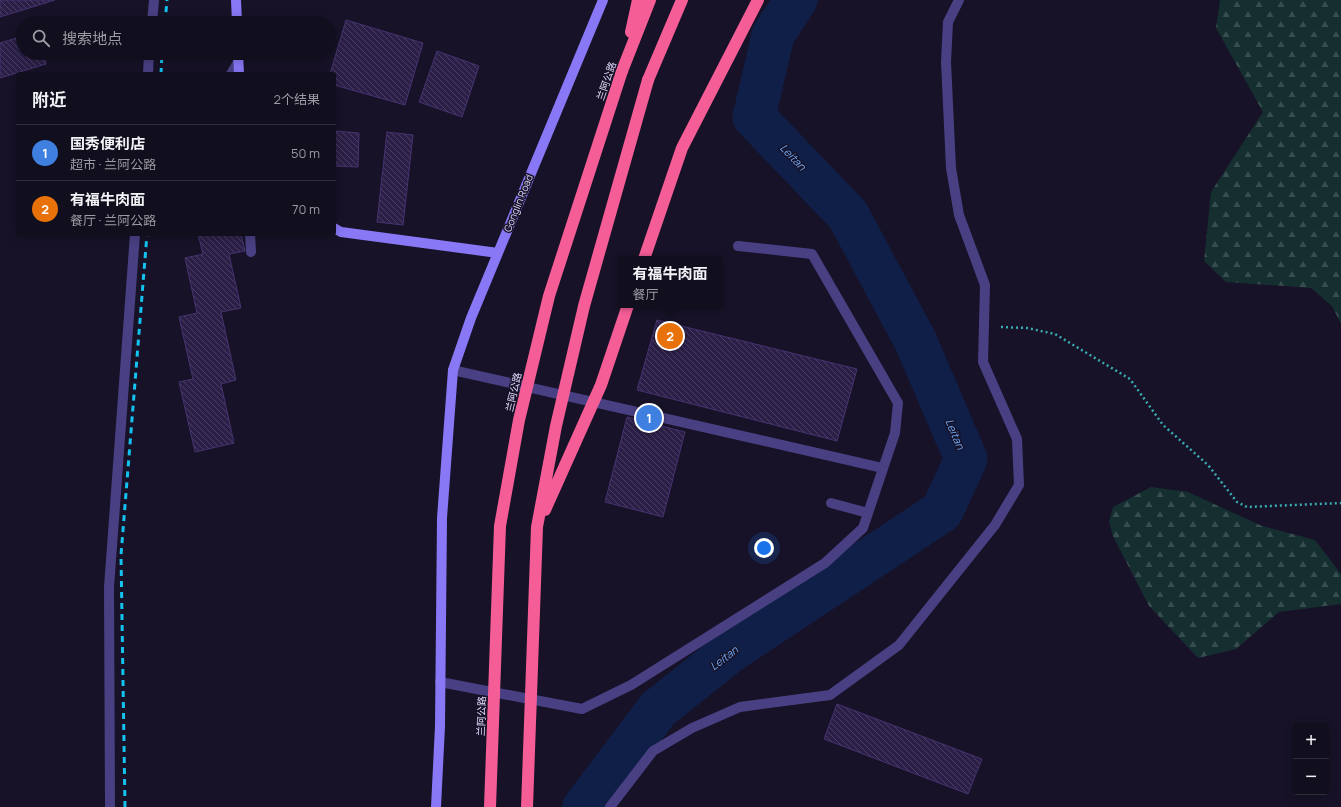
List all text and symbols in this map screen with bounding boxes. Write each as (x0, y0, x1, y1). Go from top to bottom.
search box (16, 16, 336, 60)
icon: search (30, 27, 52, 49)
text: 搜索地点 (62, 28, 122, 49)
street label: 兰阿公路 (593, 60, 619, 102)
text: 附近 (32, 88, 66, 111)
text: 2个结果 (274, 90, 320, 108)
text: 国秀便利店 (70, 133, 145, 154)
water label: Leitan (777, 140, 810, 174)
text: 1 (42, 144, 48, 162)
text: 50 m (291, 144, 320, 162)
text: 超市 · 兰阿公路 (70, 155, 156, 173)
street label: Gonglin Road (500, 172, 536, 234)
text: 有福牛肉面 (70, 189, 145, 210)
text: 2 (41, 200, 49, 218)
text: 70 m (292, 200, 320, 218)
text: 餐厅 · 兰阿公路 (70, 211, 156, 229)
popup (618, 256, 722, 308)
text: 有福牛肉面 (632, 263, 708, 284)
text: 餐厅 (632, 285, 659, 303)
pin: 2 (657, 321, 683, 351)
street label: 兰阿公路 (502, 371, 524, 413)
pin: 1 (636, 403, 662, 433)
water label: Leitan (942, 416, 969, 452)
your location (754, 538, 774, 558)
water label: Leitan (707, 642, 741, 673)
street label: 兰阿公路 (473, 696, 489, 736)
map controls (1293, 723, 1329, 795)
button: + (1293, 723, 1329, 759)
button: − (1293, 759, 1329, 795)

